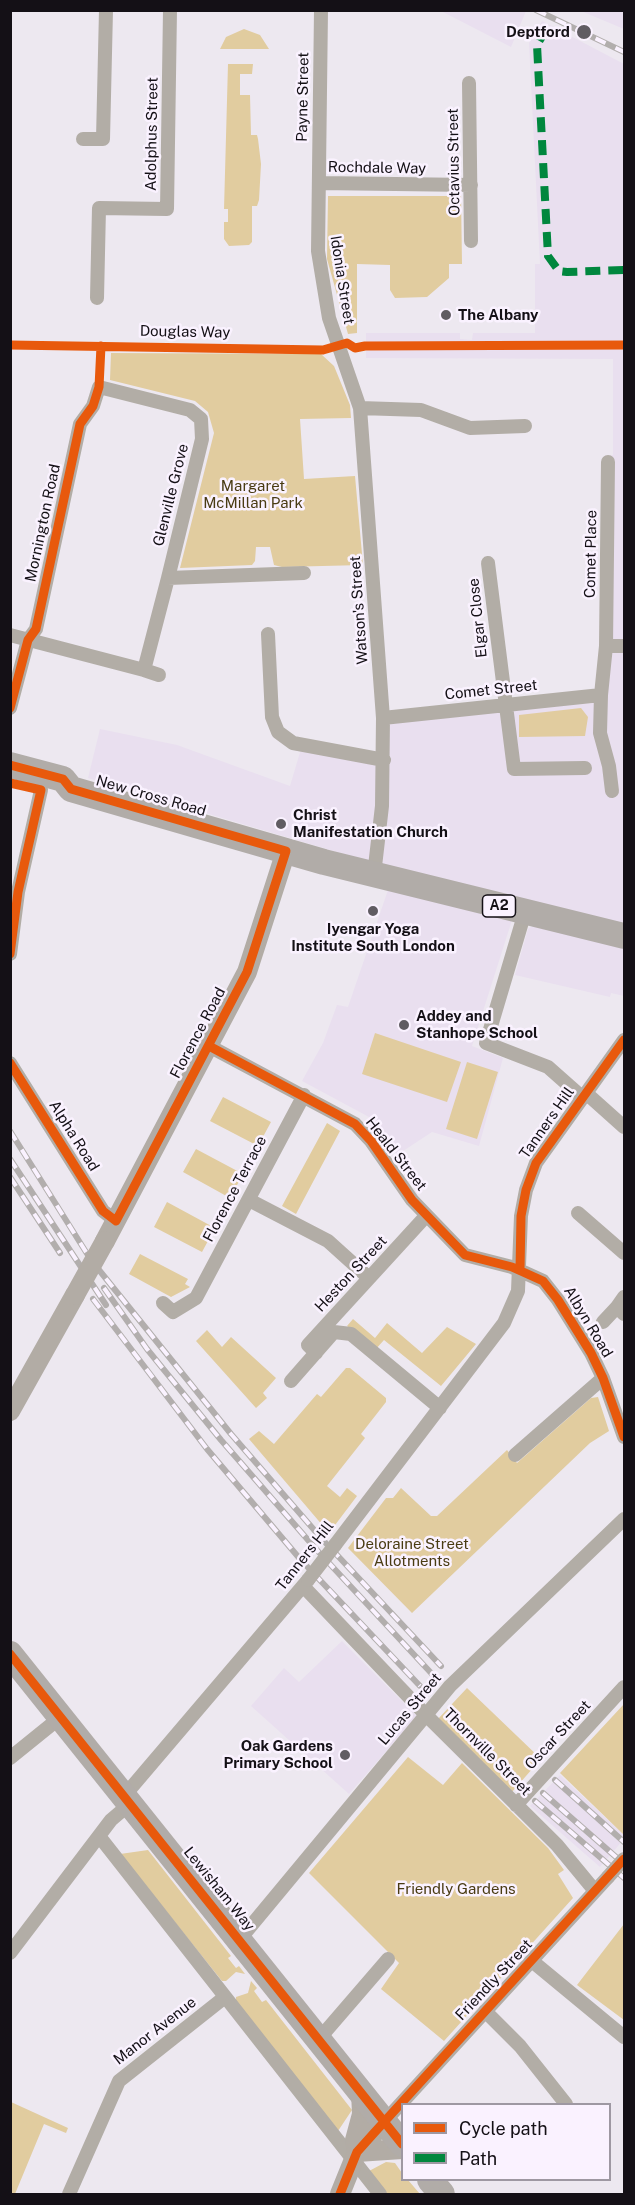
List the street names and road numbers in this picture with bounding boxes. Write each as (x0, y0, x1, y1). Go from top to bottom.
street label: Payne Street (293, 52, 313, 142)
street label: Adolphus Street (142, 77, 162, 191)
street label: Octavius Street (444, 108, 464, 216)
street label: Rochdale Way (328, 158, 426, 178)
street label: Idonia Street (326, 234, 358, 326)
street label: Douglas Way (140, 322, 230, 342)
street label: Glenville Grove (150, 442, 192, 548)
street label: Mornington Road (22, 462, 64, 584)
street label: Comet Place (581, 510, 601, 598)
street label: Watson's Street (346, 555, 372, 665)
street label: Elgar Close (465, 577, 491, 659)
street label: Comet Street (444, 676, 538, 704)
street label: New Cross Road (94, 772, 208, 820)
road number: A2 (482, 895, 516, 917)
street label: Florence Road (167, 985, 229, 1081)
street label: Tanners Hill (516, 1084, 578, 1162)
street label: Alpha Road (45, 1097, 103, 1175)
street label: Heald Street (362, 1114, 430, 1194)
street label: Florence Terrace (199, 1133, 271, 1245)
street label: Heston Street (311, 1232, 391, 1316)
street label: Albyn Road (560, 1283, 616, 1361)
street label: Tanners Hill (272, 1518, 338, 1594)
street label: Lucas Street (375, 1669, 445, 1749)
street label: Oscar Street (521, 1697, 595, 1773)
street label: Thornville Street (440, 1705, 534, 1799)
street label: Lewisham Way (180, 1843, 258, 1935)
street label: Friendly Street (452, 1936, 536, 2024)
street label: Manor Avenue (110, 1993, 200, 2069)

